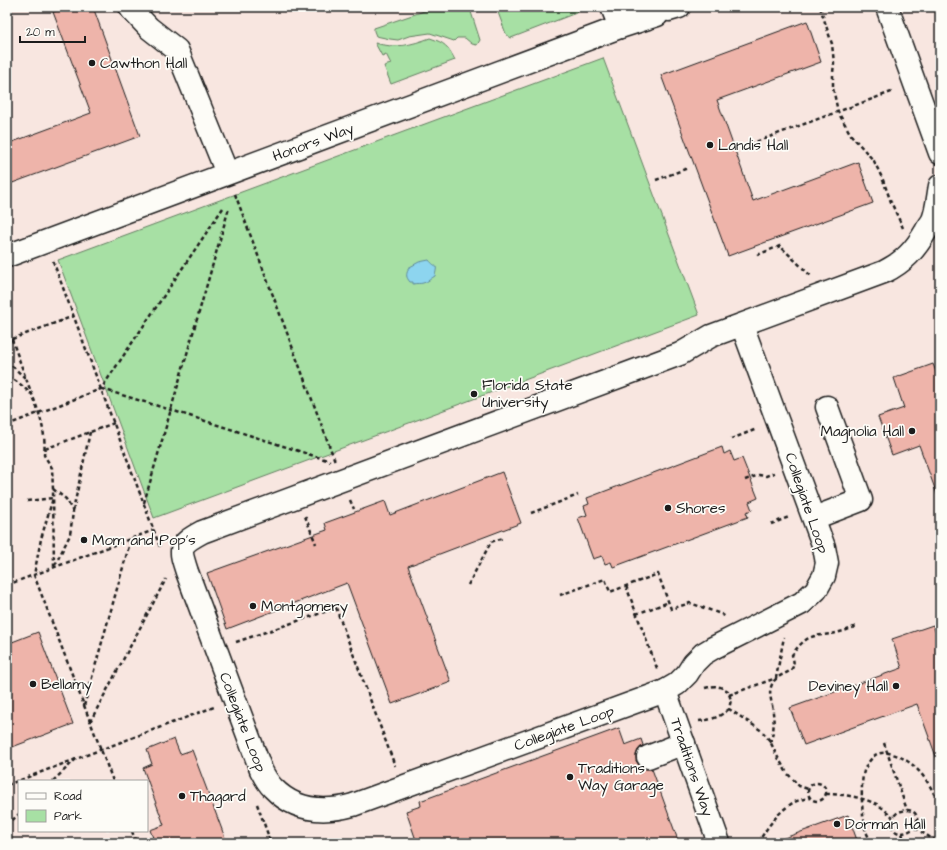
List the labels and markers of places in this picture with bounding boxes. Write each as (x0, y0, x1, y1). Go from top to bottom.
place label: Cawthon Hall (100, 53, 187, 74)
marker: Cawthon Hall (87, 58, 97, 68)
place label: Landis Hall (718, 135, 788, 156)
marker: Landis Hall (705, 140, 715, 150)
place label: Florida State University (482, 375, 573, 414)
marker: Florida State University (469, 389, 479, 399)
place label: Magnolia Hall (821, 421, 904, 443)
marker: Magnolia Hall (907, 426, 917, 436)
place label: Shores (676, 498, 726, 519)
marker: Shores (663, 503, 673, 513)
place label: Mom and Pop's (92, 530, 196, 551)
marker: Mom and Pop's (79, 535, 89, 545)
place label: Montgomery (261, 596, 348, 618)
marker: Montgomery (248, 601, 258, 611)
place label: Bellamy (41, 674, 92, 696)
place label: Deviney Hall (809, 676, 888, 698)
marker: Bellamy (28, 679, 38, 689)
marker: Deviney Hall (891, 681, 901, 691)
place label: Traditions Way Garage (578, 758, 664, 797)
marker: Traditions Way Garage (565, 772, 575, 782)
place label: Thagard (190, 786, 246, 808)
marker: Thagard (177, 791, 187, 801)
place label: Dorman Hall (845, 814, 926, 835)
marker: Dorman Hall (832, 819, 842, 829)

